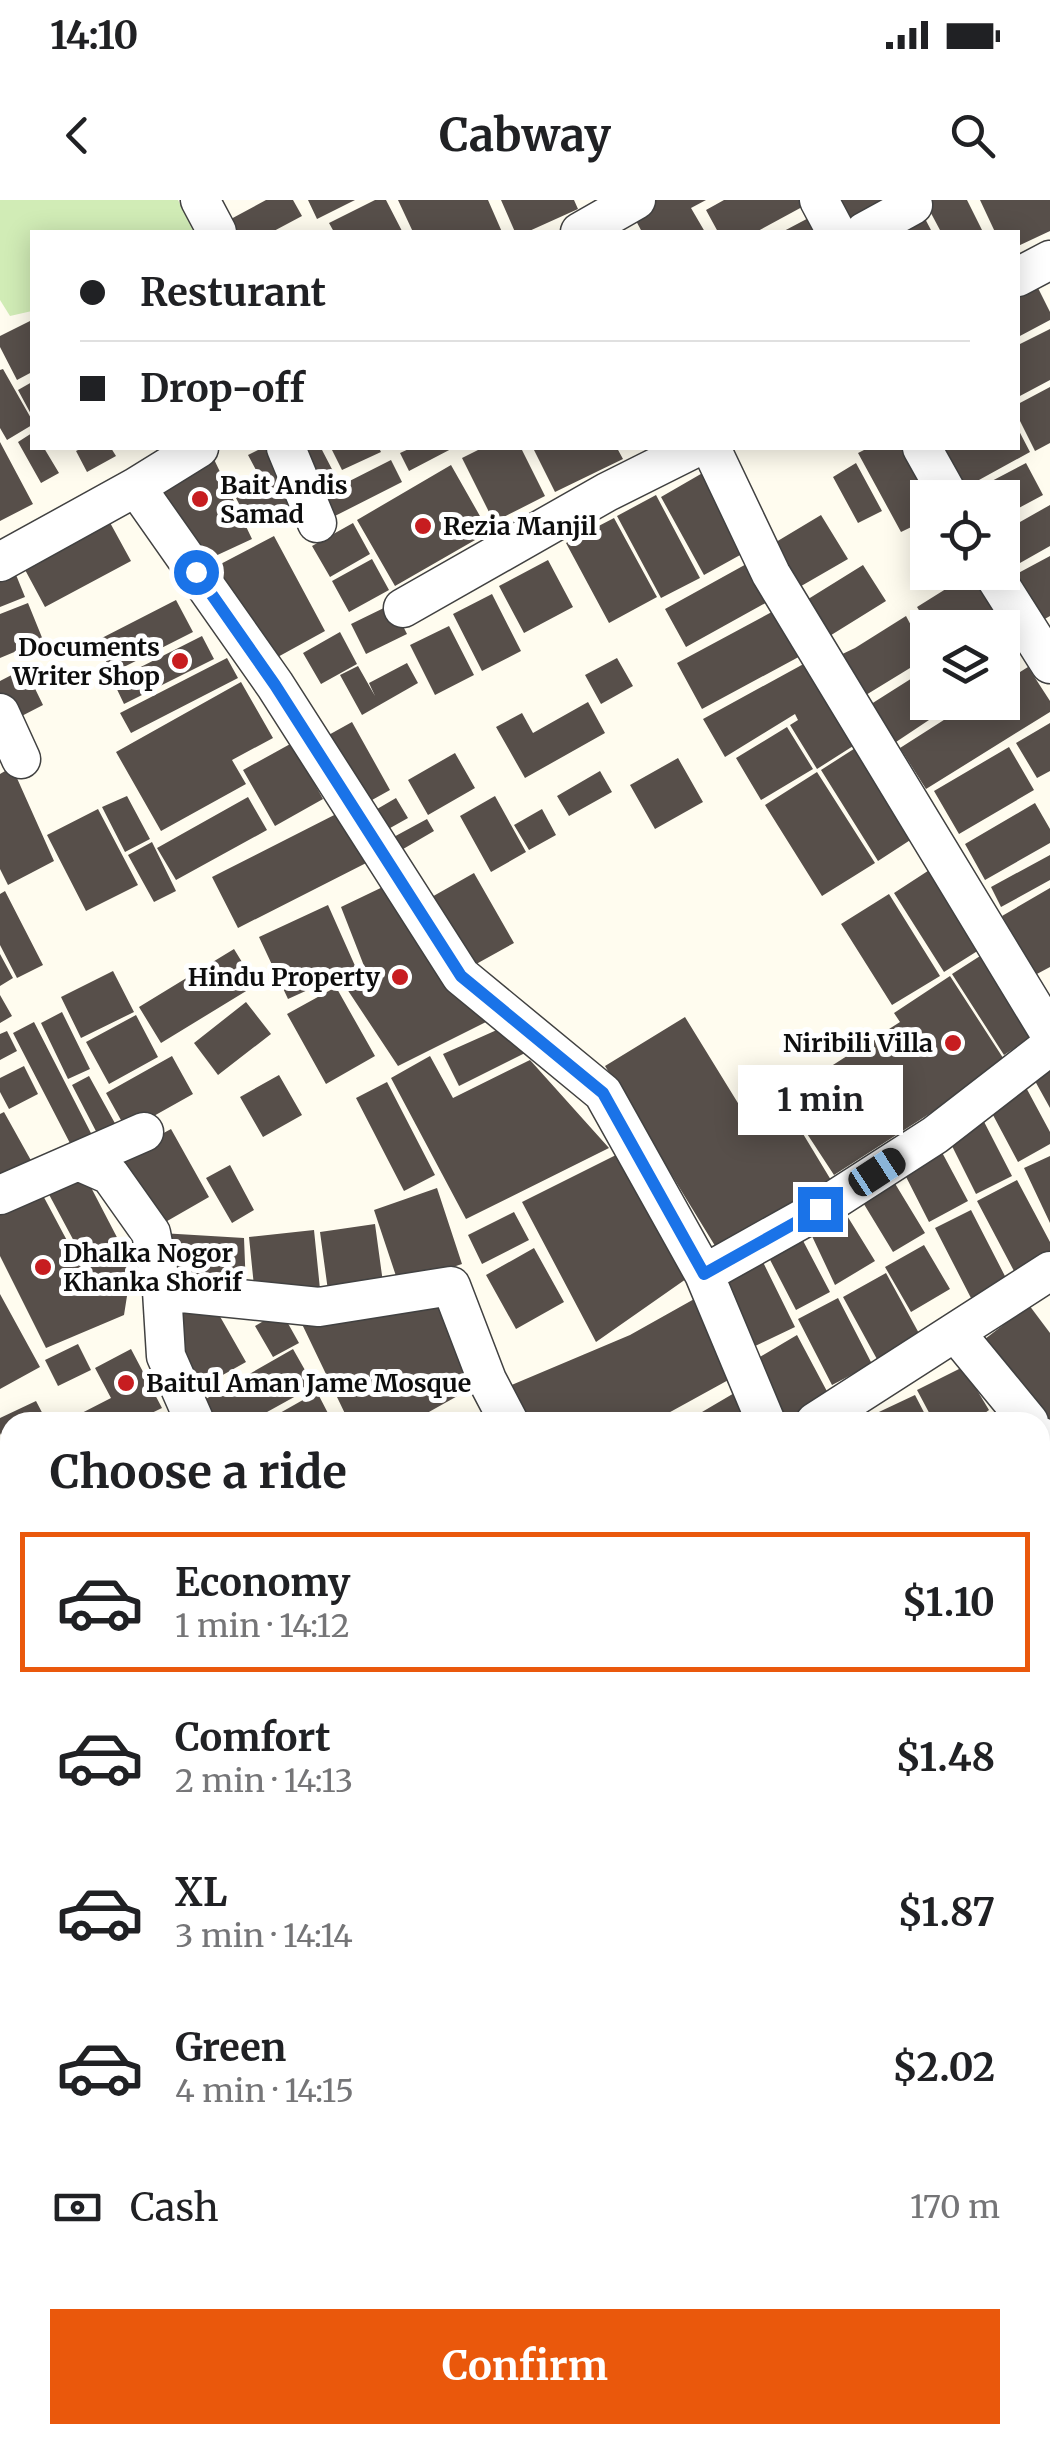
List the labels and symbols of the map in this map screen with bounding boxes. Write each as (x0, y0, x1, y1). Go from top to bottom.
place label: Bait Andis Samad (220, 469, 348, 530)
marker: Bait Andis Samad (189, 488, 211, 510)
place label: Rezia Manjil (443, 510, 597, 542)
marker: Rezia Manjil (412, 515, 434, 537)
route start (174, 550, 219, 595)
place label: Documents Writer Shop (12, 631, 160, 692)
marker: Documents Writer Shop (169, 650, 191, 672)
place label: Hindu Property (188, 961, 380, 993)
marker: Hindu Property (389, 966, 411, 988)
place label: Niribili Villa (783, 1027, 933, 1059)
marker: Niribili Villa (942, 1032, 964, 1054)
callout: 1 min (738, 1064, 902, 1134)
car (844, 1143, 910, 1201)
route end (798, 1187, 843, 1232)
place label: Dhalka Nogor Khanka Shorif (63, 1237, 243, 1298)
marker: Dhalka Nogor Khanka Shorif (32, 1256, 54, 1278)
place label: Baitul Aman Jame Mosque (146, 1367, 471, 1399)
marker: Baitul Aman Jame Mosque (115, 1372, 137, 1394)

